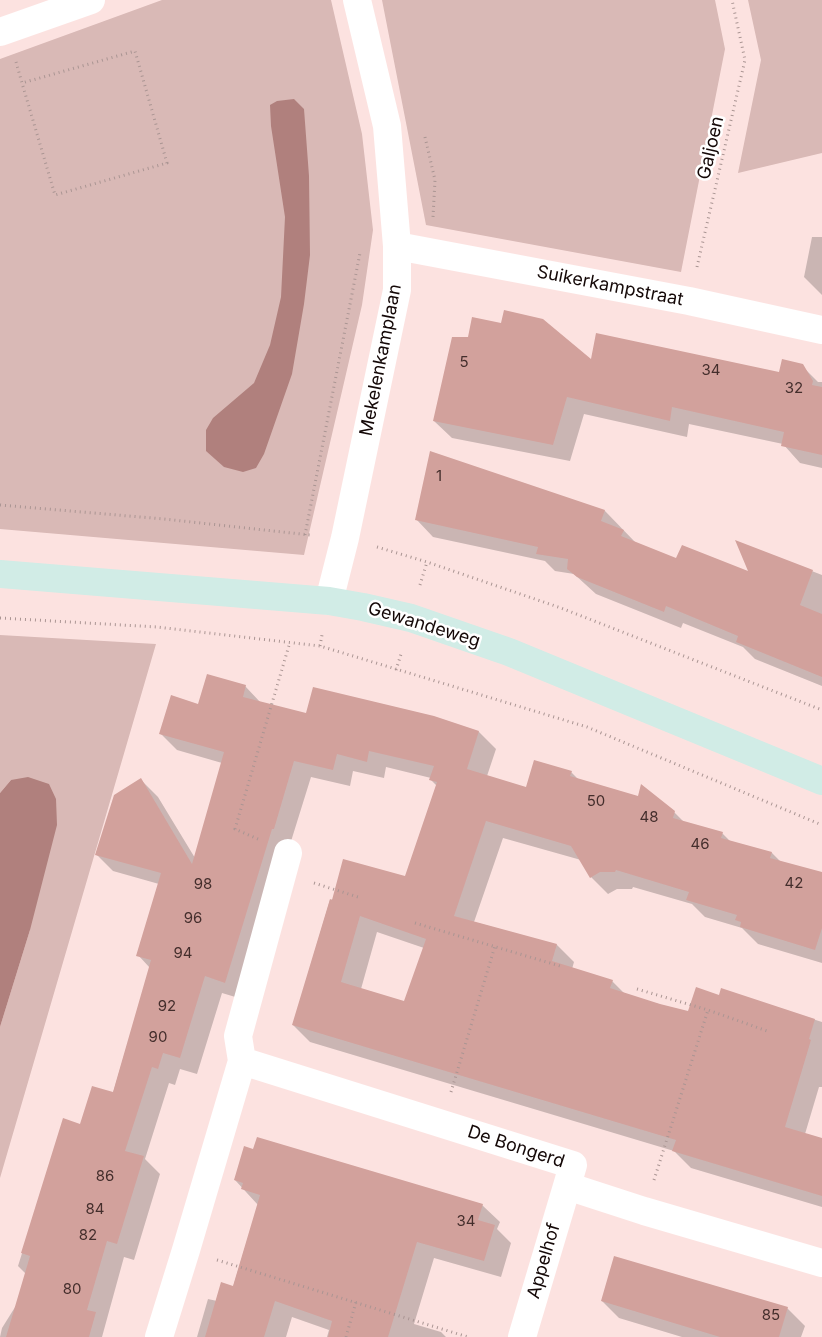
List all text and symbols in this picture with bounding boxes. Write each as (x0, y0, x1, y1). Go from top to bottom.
street label: Galjoen (693, 114, 729, 182)
street label: Suikerkampstraat (535, 261, 685, 311)
street label: Mekelenkamplaan (356, 282, 406, 438)
house number: 5 (459, 353, 469, 371)
house number: 34 (702, 361, 720, 379)
house number: 32 (785, 379, 803, 397)
house number: 1 (436, 467, 442, 485)
street label: Gewandeweg (365, 598, 483, 652)
house number: 50 (587, 792, 605, 810)
house number: 48 (640, 808, 658, 826)
house number: 46 (691, 835, 709, 853)
house number: 42 (785, 874, 803, 892)
house number: 98 (194, 875, 212, 893)
house number: 96 (184, 909, 202, 927)
house number: 94 (174, 944, 192, 962)
house number: 92 (158, 997, 176, 1015)
house number: 90 (149, 1028, 167, 1046)
street label: De Bongerd (465, 1121, 567, 1173)
house number: 86 (96, 1167, 114, 1185)
house number: 84 (86, 1200, 104, 1218)
house number: 34 (457, 1212, 475, 1230)
street label: Appelhof (523, 1221, 565, 1301)
house number: 82 (79, 1226, 97, 1244)
house number: 80 (63, 1280, 81, 1298)
house number: 85 (762, 1306, 780, 1324)

